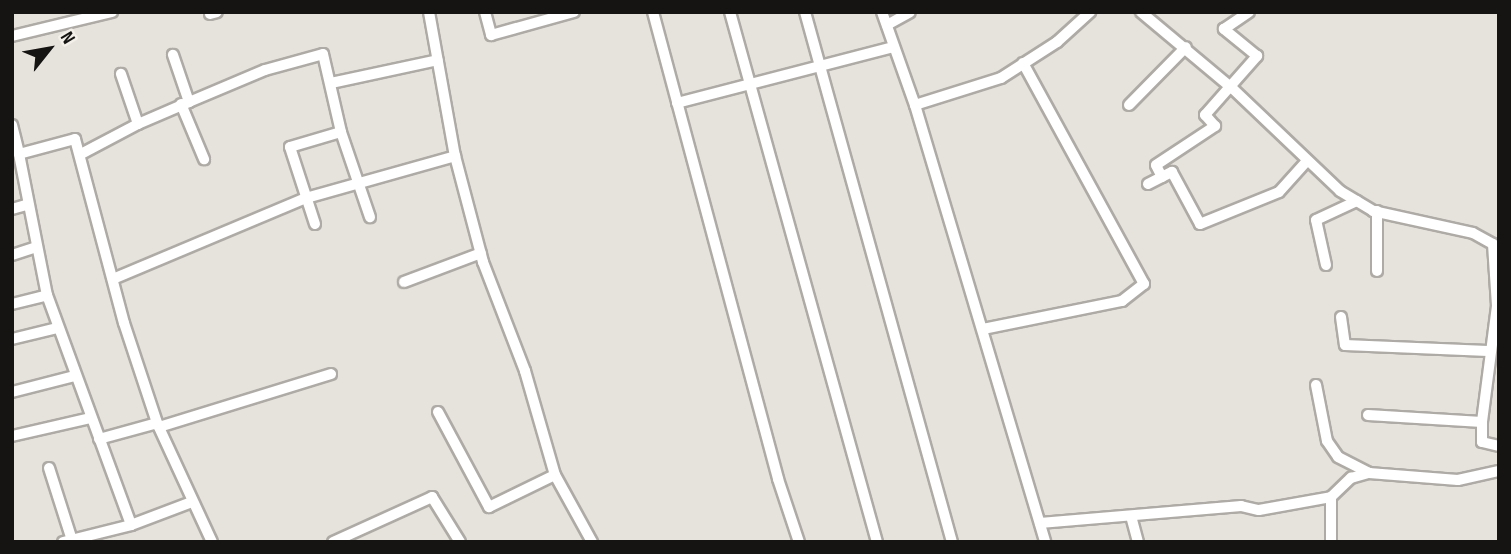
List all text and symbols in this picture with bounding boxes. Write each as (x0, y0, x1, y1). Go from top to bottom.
north arrow (14, 14, 84, 84)
text: N (55, 28, 80, 48)

